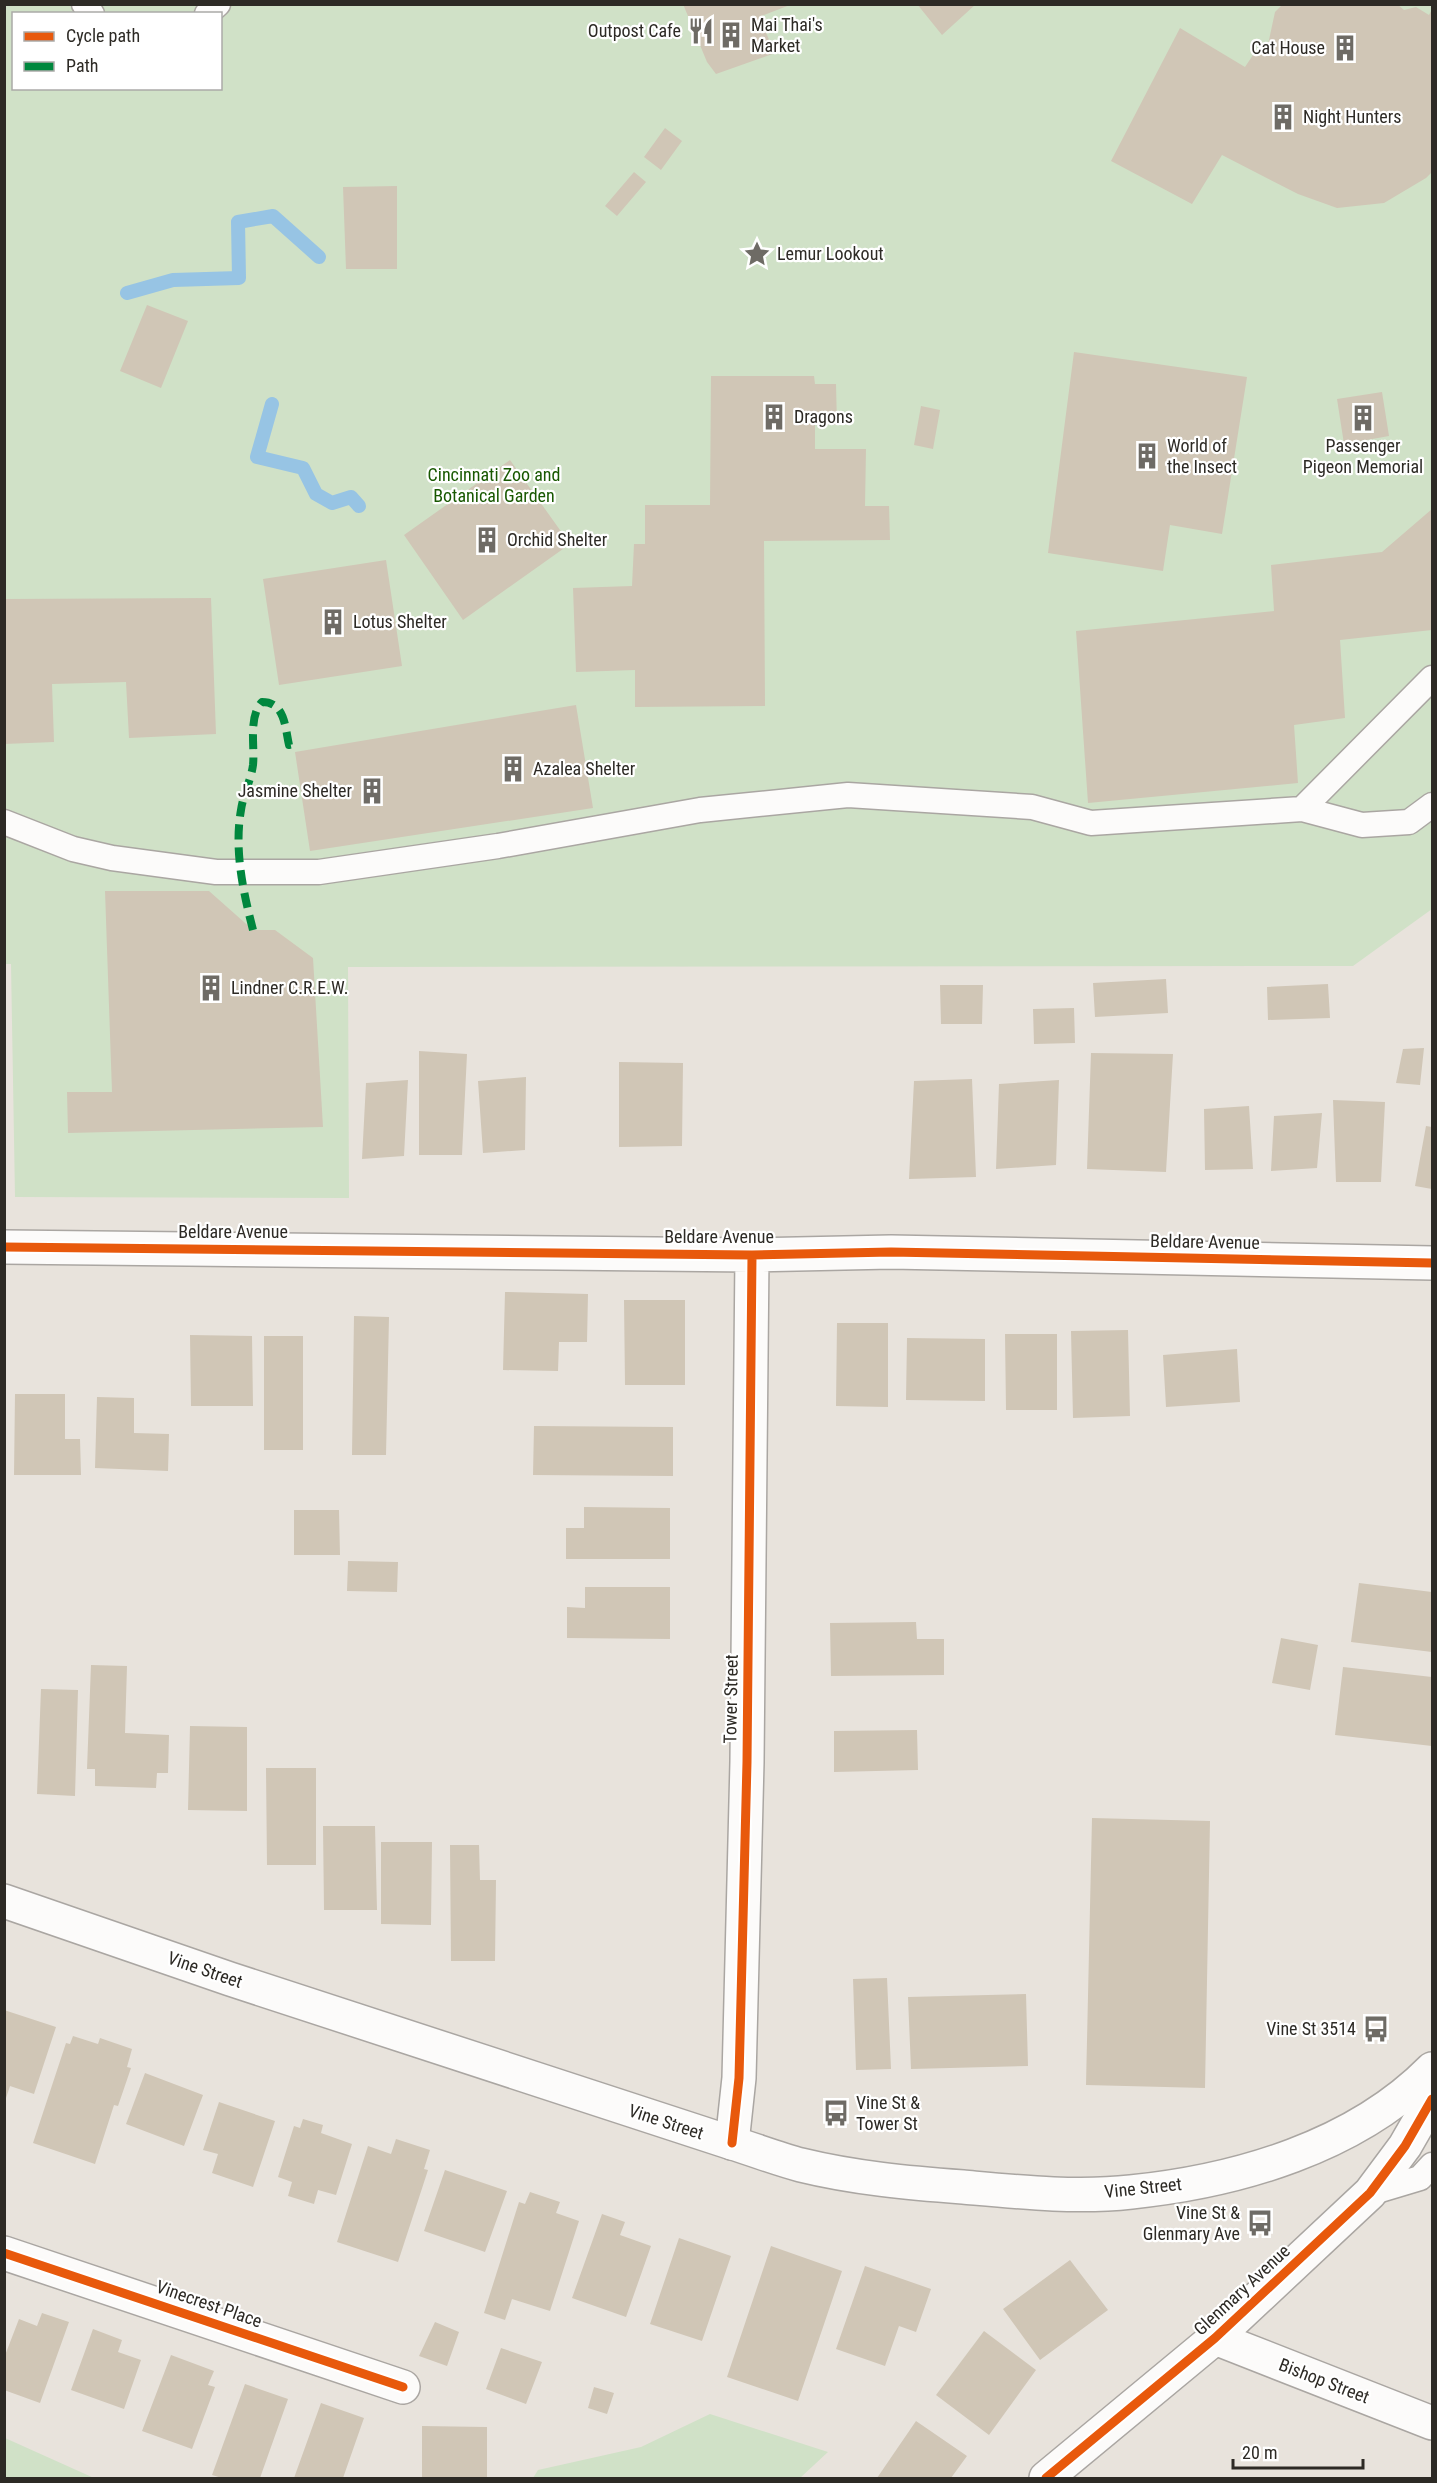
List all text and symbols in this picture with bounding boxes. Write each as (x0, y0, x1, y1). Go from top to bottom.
legend (12, 12, 222, 90)
place label: Mai Thai's Market (751, 14, 823, 56)
restaurant icon: Outpost Cafe (686, 16, 716, 46)
place label: Outpost Cafe (588, 20, 681, 41)
building icon: Mai Thai's Market (716, 20, 746, 50)
text: Cycle path (66, 25, 140, 46)
building icon: Cat House (1330, 33, 1360, 63)
place label: Cat House (1251, 37, 1325, 58)
text: Path (66, 55, 99, 76)
building icon: Night Hunters (1268, 102, 1298, 132)
place label: Night Hunters (1303, 106, 1401, 127)
place icon: Lemur Lookout (742, 239, 772, 269)
place label: Lemur Lookout (777, 243, 884, 264)
building icon: Dragons (759, 402, 789, 432)
building icon: Passenger Pigeon Memorial (1348, 403, 1378, 433)
place label: Dragons (794, 406, 853, 427)
place label: World of the Insect (1167, 435, 1237, 477)
place label: Passenger Pigeon Memorial (1303, 435, 1423, 477)
building icon: World of the Insect (1132, 441, 1162, 471)
park label: Cincinnati Zoo and Botanical Garden (428, 464, 560, 506)
building icon: Orchid Shelter (472, 525, 502, 555)
place label: Orchid Shelter (507, 529, 608, 550)
building icon: Lotus Shelter (318, 607, 348, 637)
place label: Lotus Shelter (353, 611, 447, 632)
building icon: Azalea Shelter (498, 754, 528, 784)
place label: Azalea Shelter (533, 758, 636, 779)
building icon: Jasmine Shelter (357, 776, 387, 806)
place label: Jasmine Shelter (238, 780, 353, 801)
building icon: Lindner C.R.E.W. (196, 973, 226, 1003)
place label: Lindner C.R.E.W. (231, 977, 348, 998)
street label: Beldare Avenue (178, 1221, 288, 1242)
street label: Beldare Avenue (664, 1226, 774, 1247)
street label: Beldare Avenue (1150, 1230, 1260, 1253)
street label: Tower Street (719, 1654, 742, 1744)
street label: Vine Street (165, 1947, 245, 1992)
bus stop icon: Vine St 3514 (1361, 2014, 1391, 2044)
place label: Vine St 3514 (1266, 2018, 1356, 2039)
place label: Vine St & Tower St (856, 2092, 920, 2134)
bus stop icon: Vine St & Tower St (821, 2098, 851, 2128)
street label: Vine Street (626, 2100, 706, 2144)
street label: Vine Street (1103, 2173, 1183, 2202)
place label: Vine St & Glenmary Ave (1143, 2202, 1240, 2244)
bus stop icon: Vine St & Glenmary Ave (1245, 2208, 1275, 2238)
street label: Glenmary Avenue (1189, 2240, 1294, 2339)
street label: Vinecrest Place (153, 2276, 265, 2331)
street label: Bishop Street (1276, 2354, 1372, 2407)
scale bar (1233, 2432, 1364, 2470)
text: 20 m (1242, 2442, 1277, 2463)

